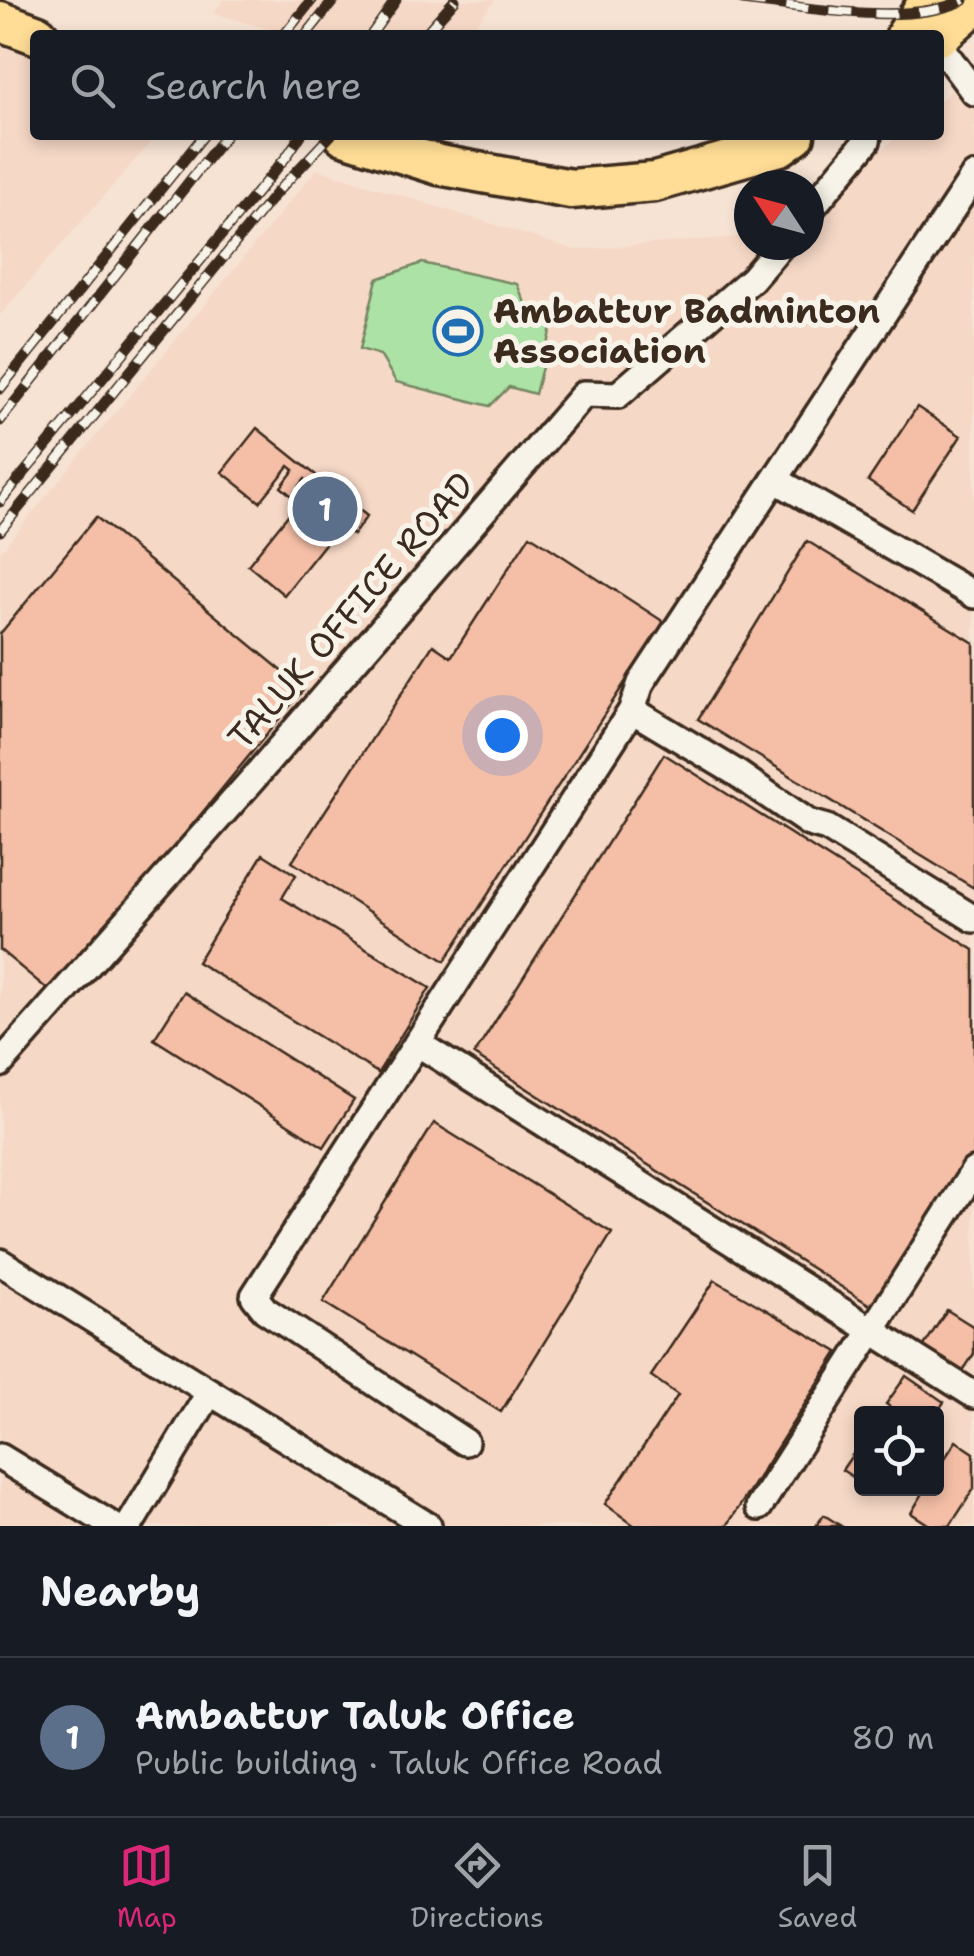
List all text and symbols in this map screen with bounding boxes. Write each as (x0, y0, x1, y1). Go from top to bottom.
search box (30, 30, 944, 140)
icon: search (65, 58, 120, 113)
text: Search here (145, 60, 362, 111)
north arrow (734, 170, 824, 260)
place label: Ambattur Badminton Association (493, 287, 880, 374)
sports icon: Ambattur Badminton Association (432, 305, 484, 357)
street label: TALUK OFFICE ROAD (217, 462, 484, 759)
pin: 1 (292, 472, 358, 546)
your location (477, 710, 528, 761)
map controls (854, 1406, 944, 1496)
button: locate (854, 1406, 944, 1496)
text: Nearby (40, 1563, 200, 1619)
text: Ambattur Taluk Office (135, 1690, 575, 1741)
text: 1 (65, 1716, 80, 1759)
text: 80 m (851, 1716, 934, 1759)
text: Public building · Taluk Office Road (135, 1741, 662, 1784)
tab: Map (117, 1838, 177, 1936)
tab: Directions (410, 1838, 544, 1936)
tab: Saved (778, 1838, 857, 1936)

